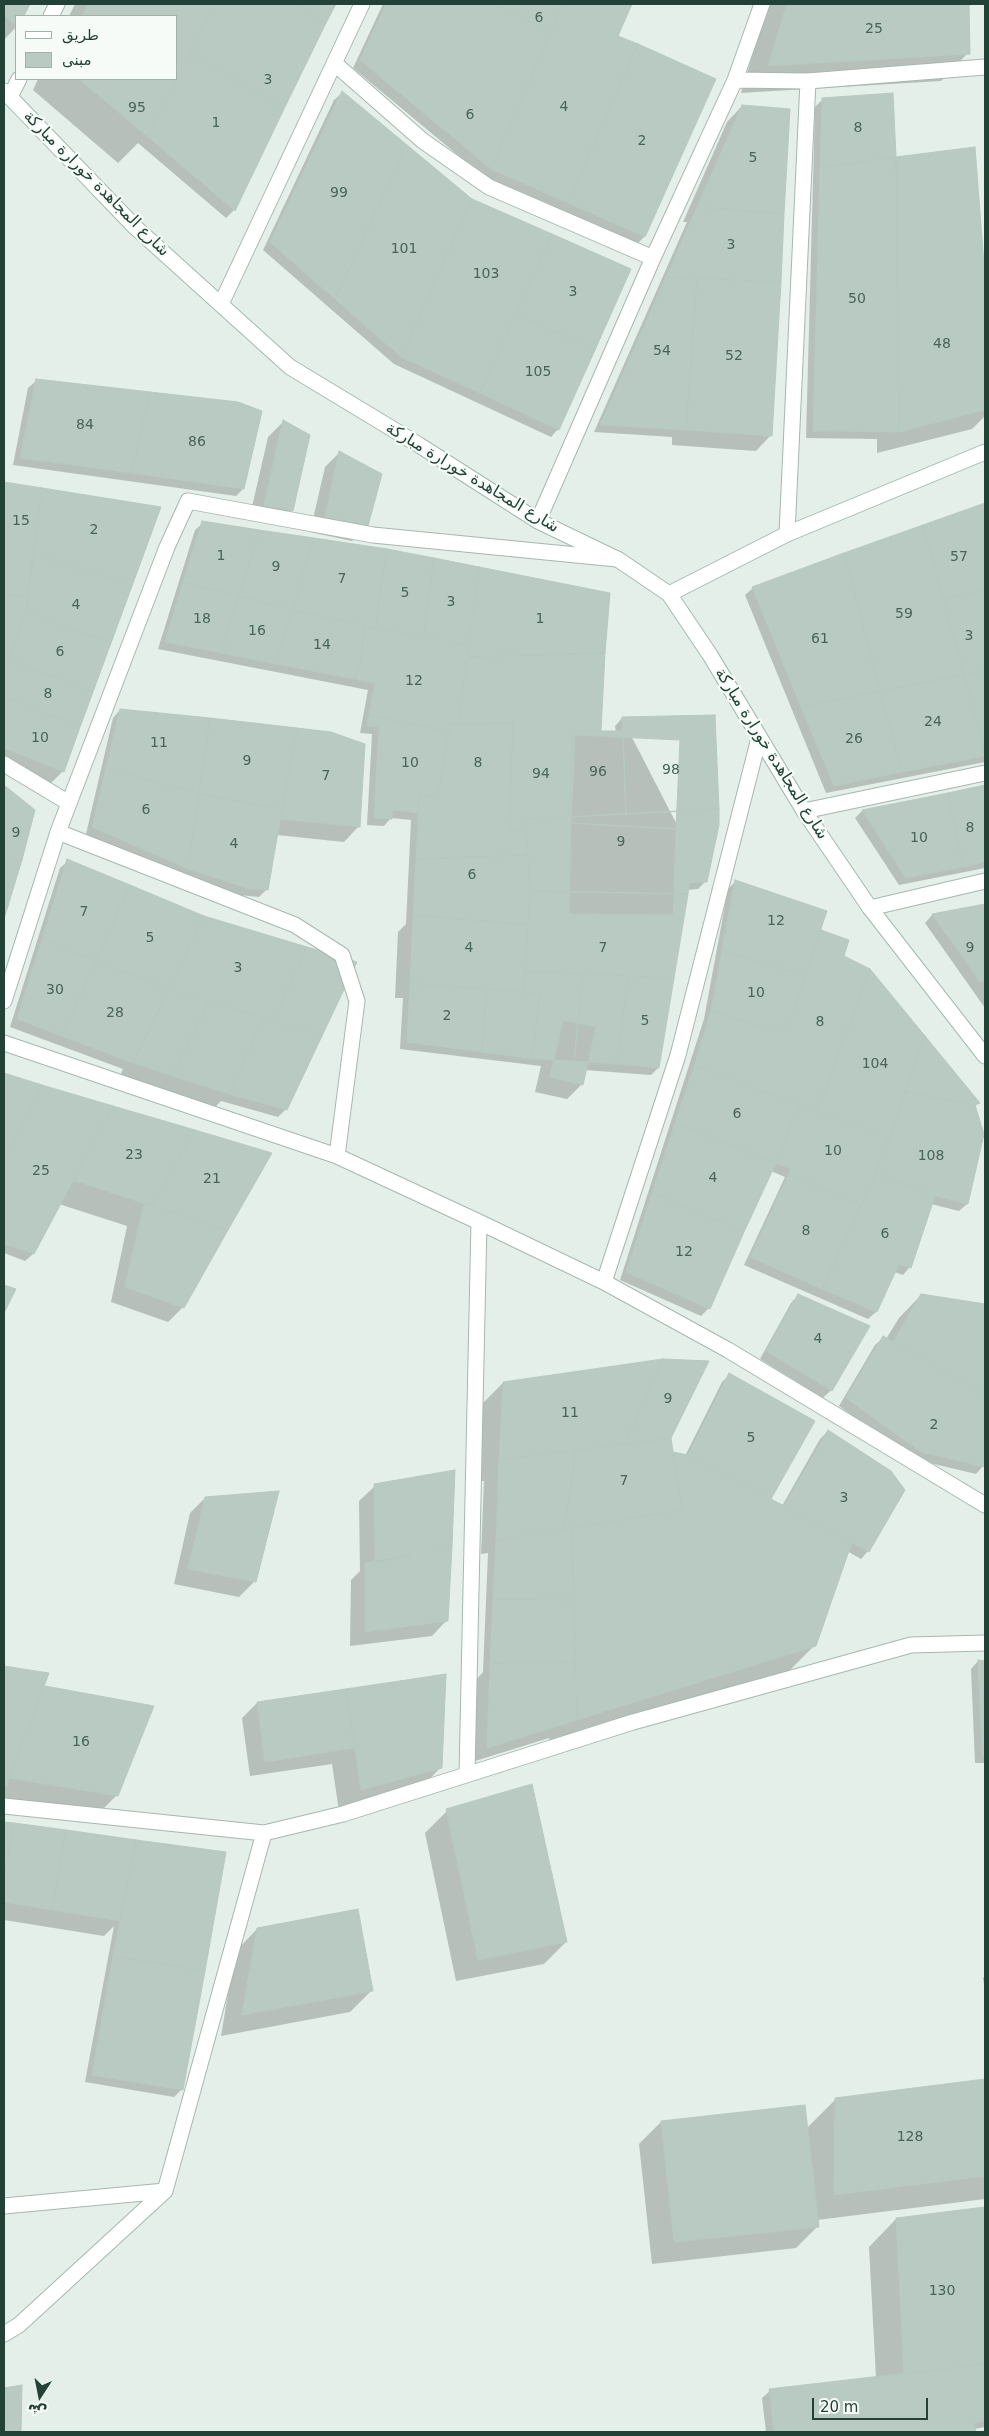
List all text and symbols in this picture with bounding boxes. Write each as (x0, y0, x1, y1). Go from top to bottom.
house number: 6 (535, 10, 543, 26)
legend (15, 15, 178, 80)
house number: 25 (865, 21, 883, 37)
text: طريق (62, 26, 99, 44)
text: مبنى (62, 51, 92, 69)
house number: 3 (264, 72, 272, 88)
house number: 4 (560, 99, 568, 115)
house number: 95 (128, 100, 146, 116)
street label: شارع المجاهدة خورارة مباركة (19, 107, 173, 261)
house number: 6 (466, 107, 474, 123)
house number: 1 (212, 115, 220, 131)
house number: 8 (854, 120, 862, 136)
house number: 2 (638, 133, 646, 149)
house number: 5 (749, 150, 757, 166)
house number: 99 (330, 185, 348, 201)
house number: 3 (727, 237, 735, 253)
house number: 101 (391, 241, 417, 257)
house number: 103 (473, 266, 499, 282)
house number: 3 (569, 284, 577, 300)
house number: 50 (848, 291, 866, 307)
house number: 48 (933, 336, 951, 352)
house number: 54 (653, 343, 671, 359)
house number: 52 (725, 348, 743, 364)
house number: 105 (525, 364, 551, 380)
house number: 84 (76, 417, 94, 433)
street label: شارع المجاهدة خورارة مباركة (382, 419, 562, 537)
house number: 86 (188, 434, 206, 450)
house number: 15 (12, 513, 30, 529)
house number: 2 (90, 522, 98, 538)
house number: 1 (217, 548, 225, 564)
house number: 57 (950, 549, 968, 565)
house number: 9 (272, 559, 280, 575)
house number: 7 (338, 571, 346, 587)
house number: 5 (401, 585, 409, 601)
house number: 3 (447, 594, 455, 610)
house number: 4 (72, 597, 80, 613)
house number: 59 (895, 606, 913, 622)
house number: 18 (193, 611, 211, 627)
house number: 1 (536, 611, 544, 627)
house number: 16 (248, 623, 266, 639)
house number: 3 (965, 628, 973, 644)
house number: 61 (811, 631, 829, 647)
house number: 14 (313, 637, 331, 653)
house number: 6 (56, 644, 64, 660)
street label: شارع المجاهدة خورارة مباركة (710, 665, 832, 843)
house number: 12 (405, 673, 423, 689)
house number: 8 (44, 686, 52, 702)
house number: 24 (924, 714, 942, 730)
house number: 10 (31, 730, 49, 746)
house number: 26 (845, 731, 863, 747)
house number: 11 (150, 735, 168, 751)
house number: 9 (243, 753, 251, 769)
house number: 10 (401, 755, 419, 771)
house number: 8 (474, 755, 482, 771)
house number: 98 (662, 762, 680, 778)
house number: 96 (589, 764, 607, 780)
house number: 94 (532, 766, 550, 782)
house number: 7 (322, 768, 330, 784)
house number: 6 (142, 802, 150, 818)
house number: 8 (966, 820, 974, 836)
house number: 9 (12, 825, 20, 841)
house number: 10 (910, 830, 928, 846)
house number: 9 (617, 834, 625, 850)
house number: 4 (230, 836, 238, 852)
house number: 6 (468, 867, 476, 883)
house number: 7 (80, 904, 88, 920)
house number: 12 (767, 913, 785, 929)
house number: 5 (146, 930, 154, 946)
house number: 4 (465, 940, 473, 956)
house number: 7 (599, 940, 607, 956)
house number: 9 (966, 940, 974, 956)
house number: 3 (234, 960, 242, 976)
house number: 30 (46, 982, 64, 998)
house number: 10 (747, 985, 765, 1001)
house number: 28 (106, 1005, 124, 1021)
house number: 2 (443, 1008, 451, 1024)
house number: 5 (641, 1013, 649, 1029)
house number: 8 (816, 1014, 824, 1030)
house number: 104 (862, 1056, 888, 1072)
house number: 6 (733, 1106, 741, 1122)
house number: 10 (824, 1143, 842, 1159)
house number: 23 (125, 1147, 143, 1163)
house number: 108 (918, 1148, 944, 1164)
house number: 25 (32, 1163, 50, 1179)
house number: 4 (709, 1170, 717, 1186)
house number: 21 (203, 1171, 221, 1187)
house number: 8 (802, 1223, 810, 1239)
house number: 6 (881, 1226, 889, 1242)
house number: 12 (675, 1244, 693, 1260)
house number: 4 (814, 1331, 822, 1347)
house number: 9 (664, 1391, 672, 1407)
house number: 11 (561, 1405, 579, 1421)
house number: 2 (930, 1417, 938, 1433)
house number: 5 (747, 1430, 755, 1446)
house number: 7 (620, 1473, 628, 1489)
house number: 3 (840, 1490, 848, 1506)
house number: 16 (72, 1734, 90, 1750)
house number: 128 (897, 2129, 923, 2145)
house number: 130 (929, 2283, 955, 2299)
north arrow (15, 2371, 65, 2421)
scale bar (814, 2388, 930, 2420)
text: 20 m (820, 2398, 858, 2416)
text: ش (26, 2401, 48, 2420)

